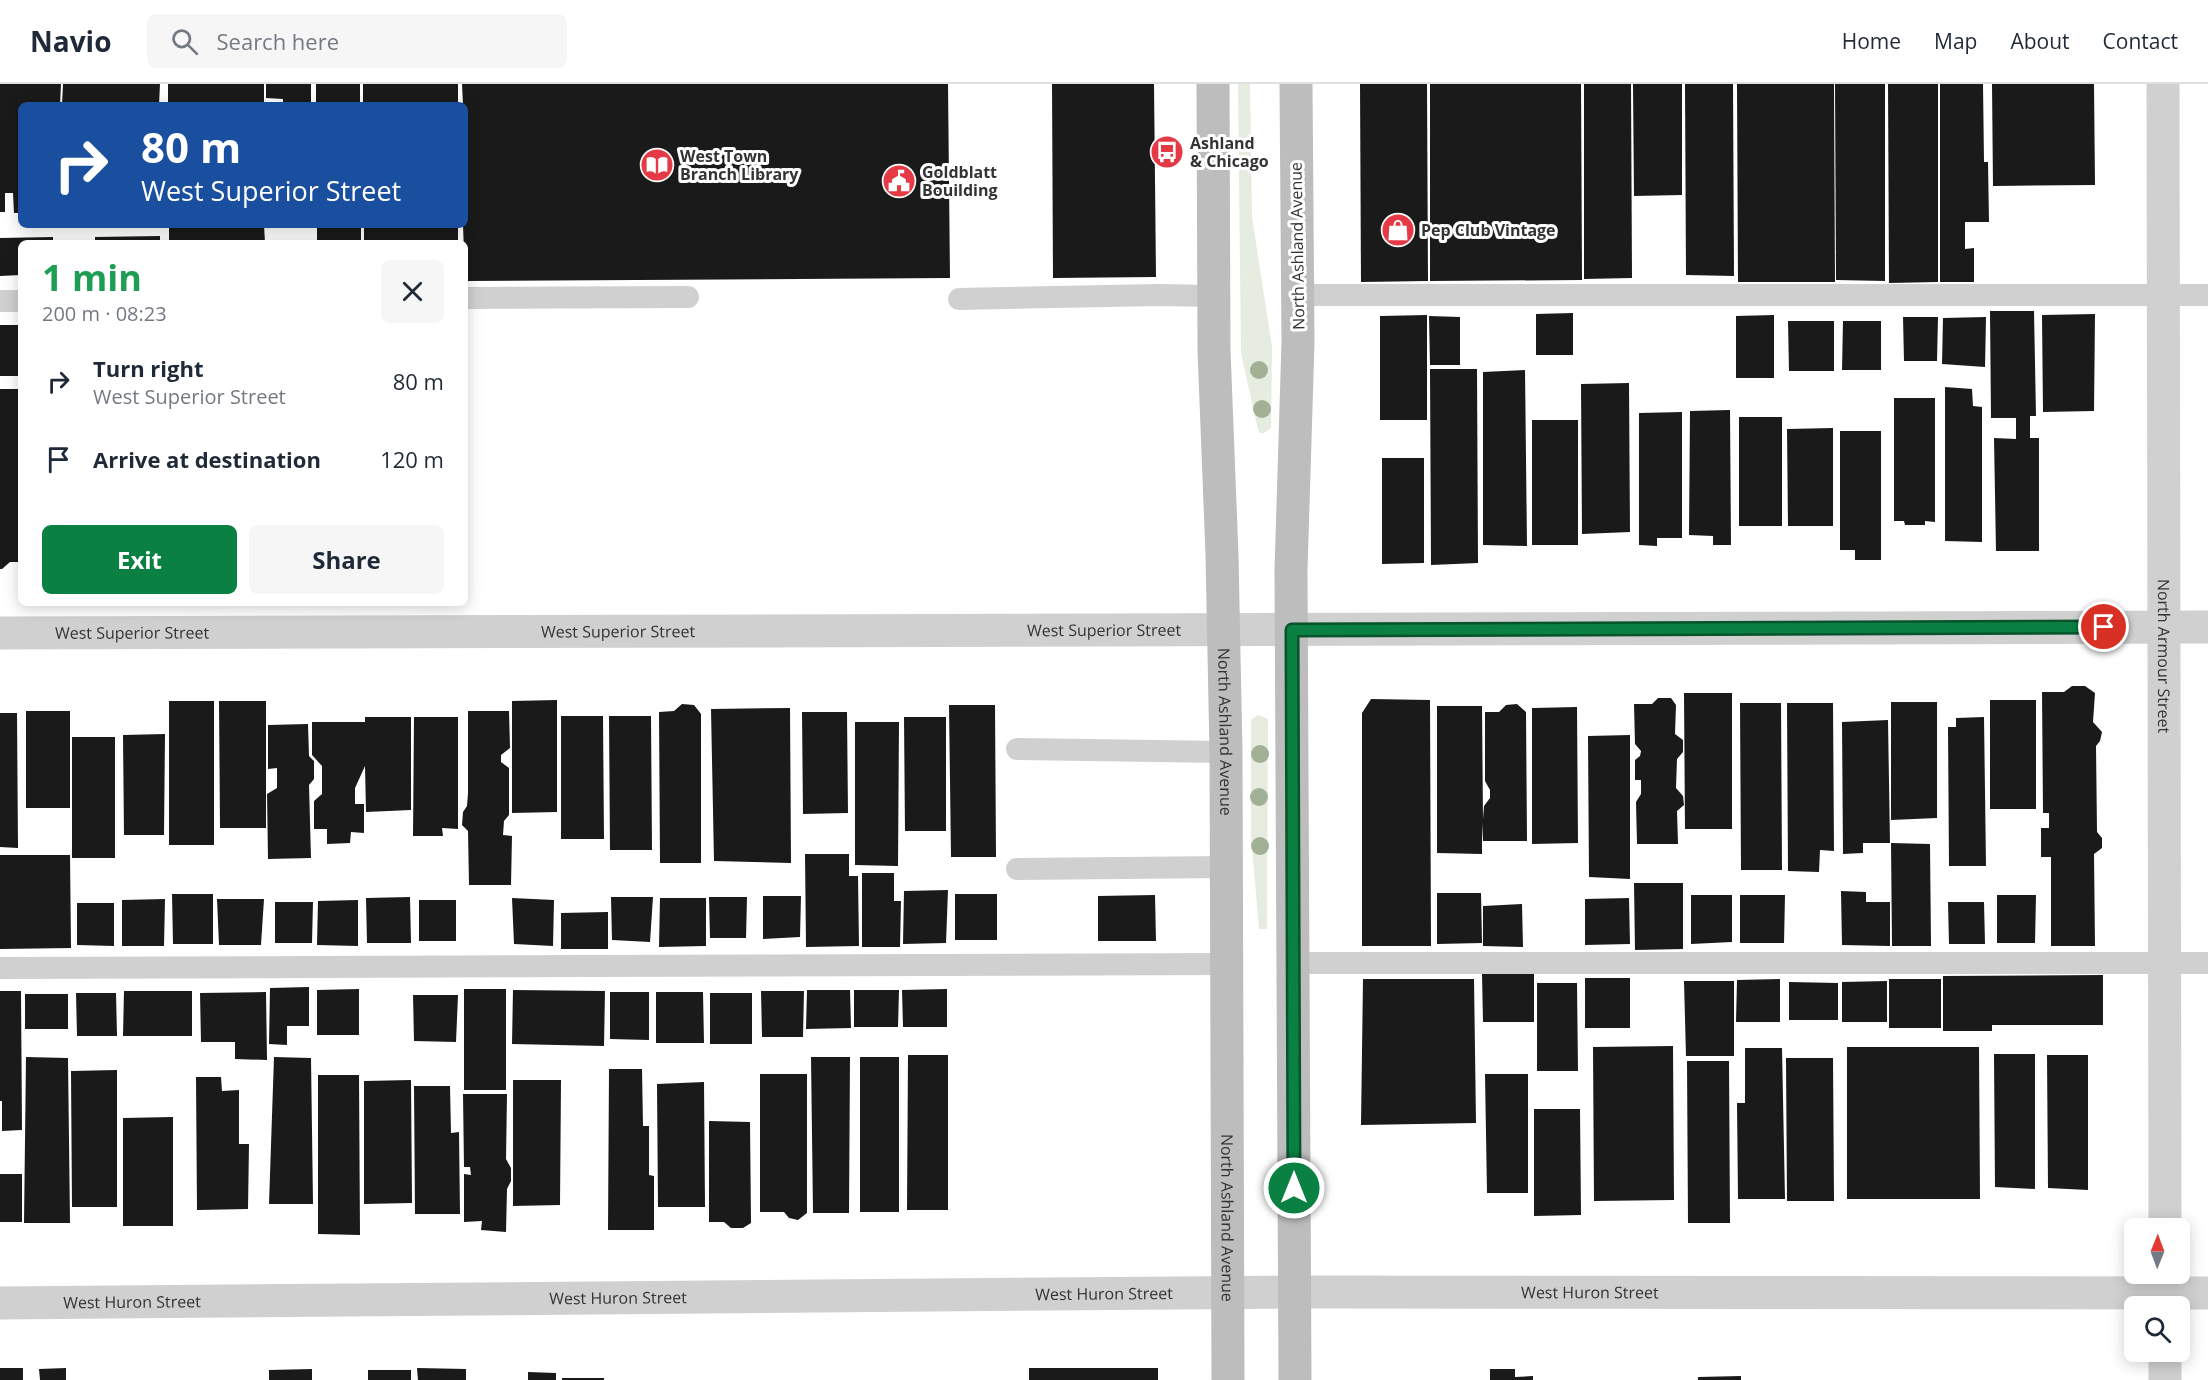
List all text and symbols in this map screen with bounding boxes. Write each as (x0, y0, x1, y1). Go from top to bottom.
search box (147, 14, 567, 68)
text: Navio (30, 22, 111, 60)
icon: search (168, 25, 201, 58)
text: Search here (216, 26, 339, 56)
text: Home (1842, 27, 1901, 55)
text: Map (1934, 27, 1977, 55)
text: About (2010, 27, 2070, 55)
text: Contact (2103, 27, 2178, 55)
text: 80 m (141, 118, 241, 175)
icon: right (42, 126, 120, 204)
place label: Ashland & Chicago (1190, 132, 1269, 172)
bus stop icon: Ashland & Chicago (1149, 134, 1185, 170)
place label: West Town Branch Library (680, 145, 799, 185)
library icon: West Town Branch Library (639, 147, 675, 183)
place label: Goldblatt Bouilding (922, 161, 998, 201)
street label: North Ashland Avenue (1285, 162, 1309, 330)
public building icon: Goldblatt Bouilding (881, 163, 917, 199)
text: West Superior Street (141, 172, 401, 209)
shop icon: Pep Club Vintage (1380, 212, 1416, 248)
place label: Pep Club Vintage (1421, 219, 1556, 241)
text: 1 min (42, 253, 142, 302)
button: close (381, 260, 444, 323)
text: 200 m · 08:23 (42, 300, 167, 327)
text: Turn right (93, 353, 204, 383)
icon: right (42, 365, 75, 398)
text: 80 m (393, 366, 444, 396)
text: West Superior Street (93, 383, 286, 410)
icon: arrive (42, 443, 75, 476)
text: Arrive at destination (93, 444, 321, 474)
text: 120 m (380, 444, 444, 474)
button: Exit (42, 525, 237, 594)
button: Share (249, 525, 444, 594)
street label: North Armour Street (2153, 579, 2175, 733)
pin (2078, 601, 2129, 652)
icon: arrive (2087, 610, 2120, 643)
street label: West Superior Street (1027, 619, 1181, 641)
street label: West Superior Street (541, 620, 695, 643)
street label: West Superior Street (55, 621, 209, 644)
street label: North Ashland Avenue (1213, 648, 1237, 816)
street label: North Ashland Avenue (1216, 1134, 1239, 1302)
position arrow (1262, 1156, 1326, 1220)
north arrow (2124, 1218, 2190, 1284)
map controls (2124, 1218, 2190, 1362)
street label: West Huron Street (1521, 1281, 1659, 1303)
street label: West Huron Street (1035, 1282, 1173, 1305)
street label: West Huron Street (549, 1286, 687, 1309)
street label: West Huron Street (63, 1290, 201, 1313)
button: search (2124, 1296, 2190, 1362)

